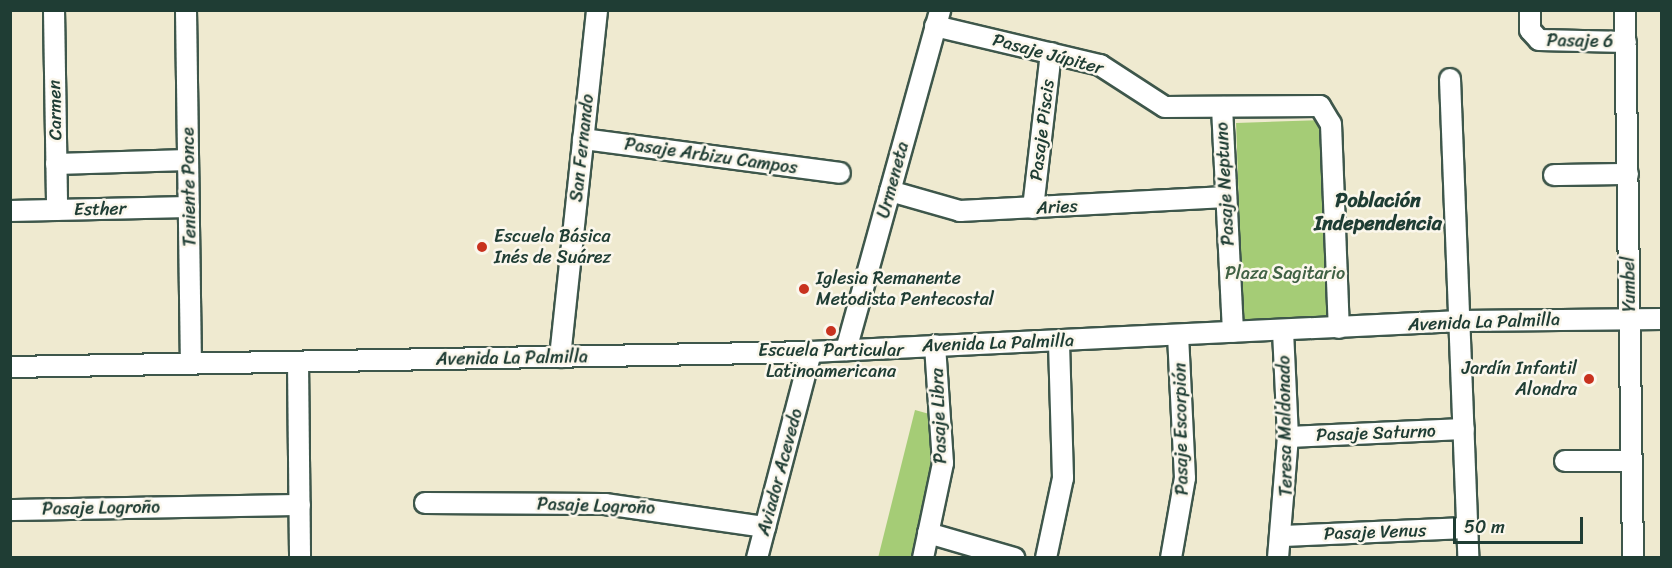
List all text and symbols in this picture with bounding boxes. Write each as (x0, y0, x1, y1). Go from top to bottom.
street label: Pasaje Júpiter (990, 29, 1106, 79)
street label: Pasaje 6 (1546, 30, 1614, 52)
street label: Pasaje Piscis (1025, 78, 1059, 182)
street label: Carmen (44, 80, 66, 140)
street label: San Fernando (566, 93, 598, 203)
street label: Pasaje Neptuno (1211, 122, 1239, 246)
street label: Teniente Ponce (177, 127, 201, 247)
street label: Pasaje Arbizu Campos (624, 133, 798, 179)
street label: Urmeneta (872, 139, 914, 221)
district label: Población Independencia (1314, 188, 1442, 235)
street label: Aries (1036, 195, 1078, 219)
street label: Esther (74, 198, 126, 220)
place label: Escuela Básica Inés de Suárez (494, 226, 612, 268)
marker: Escuela Básica Inés de Suárez (475, 240, 489, 254)
street label: Yumbel (1618, 256, 1640, 312)
park label: Plaza Sagitario (1225, 262, 1345, 284)
place label: Iglesia Remanente Metodista Pentecostal (816, 268, 996, 310)
marker: Iglesia Remanente Metodista Pentecostal (797, 282, 811, 296)
street label: Avenida La Palmilla (1407, 309, 1561, 335)
marker: Escuela Particular Latinoamericana (824, 324, 838, 338)
street label: Avenida La Palmilla (921, 330, 1075, 356)
place label: Escuela Particular Latinoamericana (758, 340, 904, 382)
street label: Avenida La Palmilla (436, 346, 588, 370)
street label: Teresa Maldonado (1273, 355, 1297, 497)
place label: Jardín Infantil Alondra (1462, 358, 1577, 400)
street label: Pasaje Escorpión (1169, 362, 1193, 496)
street label: Pasaje Libra (927, 368, 951, 464)
marker: Jardín Infantil Alondra (1582, 372, 1596, 386)
street label: Aviador Acevedo (753, 406, 807, 538)
street label: Pasaje Saturno (1315, 420, 1437, 446)
street label: Pasaje Logroño (537, 493, 655, 519)
street label: Pasaje Logroño (42, 496, 160, 520)
scale bar (1456, 505, 1586, 543)
text: 50 m (1464, 511, 1505, 543)
street label: Pasaje Venus (1323, 519, 1427, 545)

